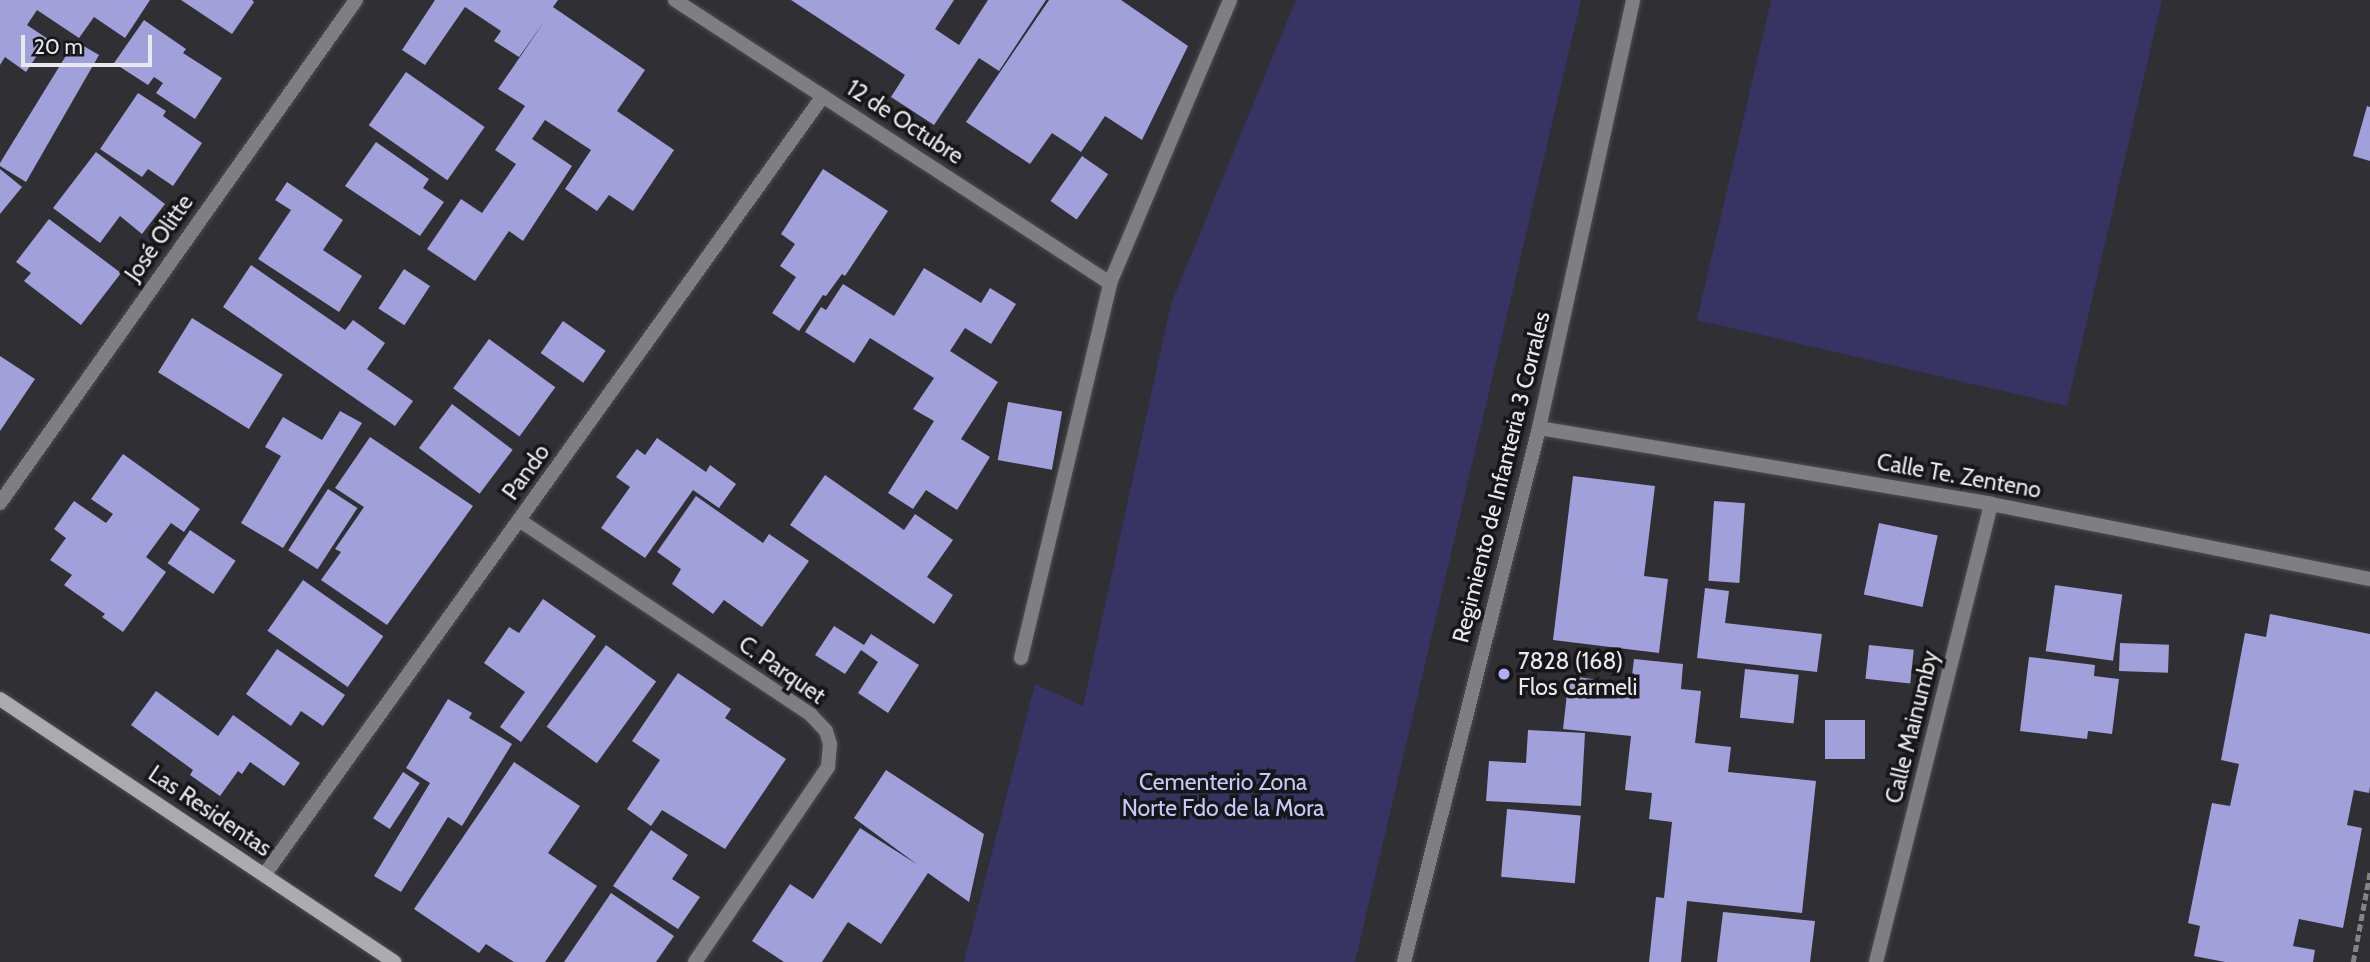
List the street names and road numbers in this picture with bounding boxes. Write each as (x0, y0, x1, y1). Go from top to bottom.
street label: 12 de Octubre (841, 74, 969, 170)
street label: José Olitte (119, 189, 199, 287)
street label: Regimiento de Infanteria 3 Corrales (1446, 309, 1556, 645)
street label: Pando (497, 439, 555, 505)
street label: Calle Te. Zenteno (1875, 448, 2043, 504)
street label: C. Parquet (733, 630, 831, 710)
street label: Calle Mainumby (1880, 648, 1944, 806)
street label: Las Residentas (143, 760, 277, 862)

